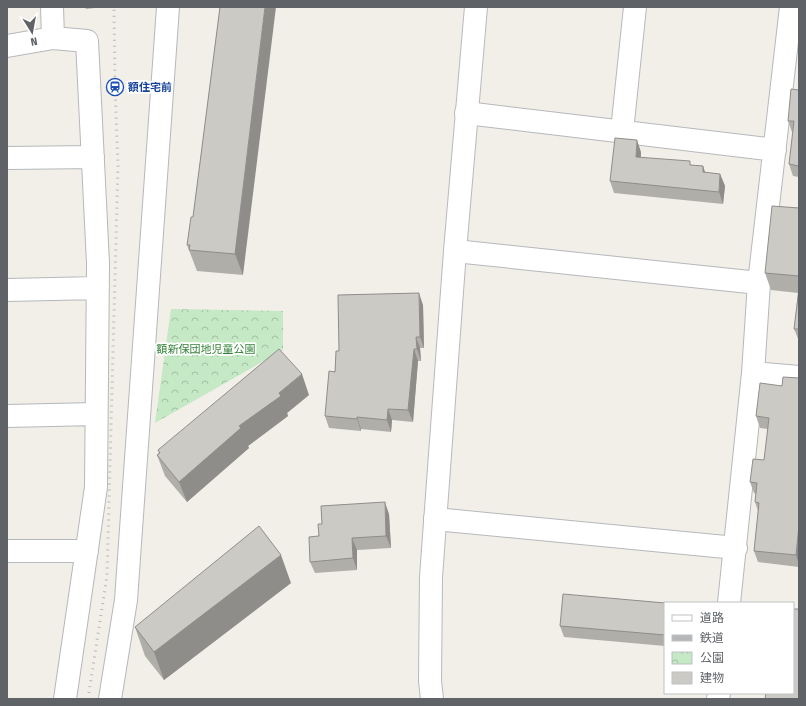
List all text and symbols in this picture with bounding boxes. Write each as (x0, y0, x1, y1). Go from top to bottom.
north arrow (12, 12, 52, 52)
text: N (29, 34, 38, 48)
station icon: 額住宅前 (105, 77, 125, 97)
place label: 額住宅前 (127, 81, 172, 94)
park label: 額新保団地児童公園 (157, 343, 256, 356)
legend (664, 602, 794, 694)
text: 道路 (700, 611, 724, 625)
text: 鉄道 (700, 631, 724, 645)
text: 公園 (700, 651, 724, 665)
text: 建物 (700, 671, 724, 685)

